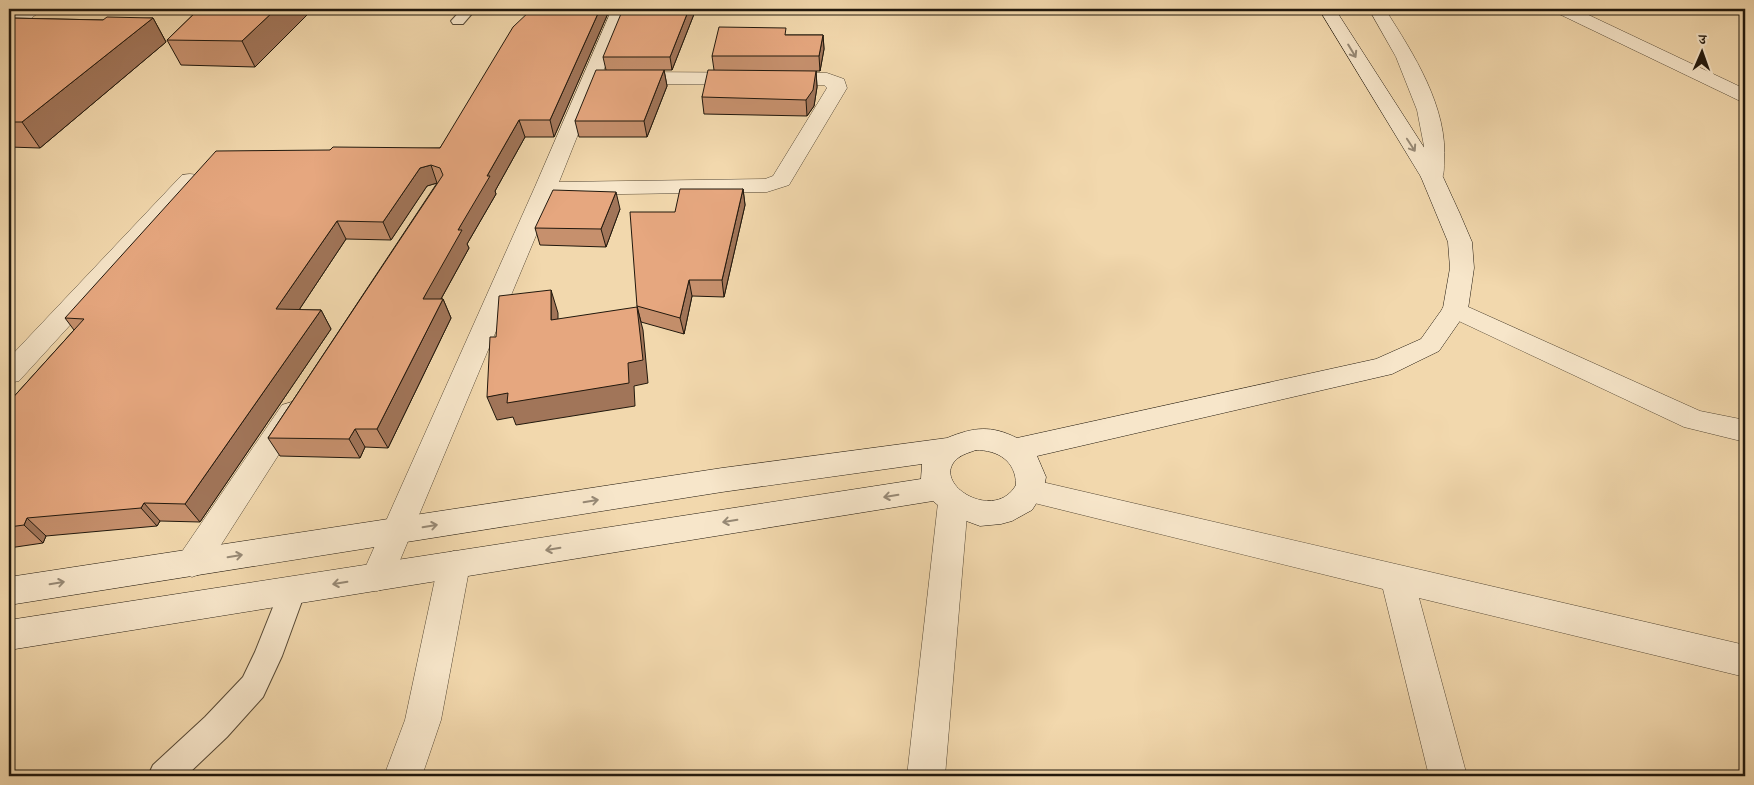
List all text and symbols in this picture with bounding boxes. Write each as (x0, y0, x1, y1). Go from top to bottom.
north arrow (1676, 28, 1726, 78)
text: उ (1698, 31, 1707, 49)
one-way arrow (1348, 43, 1358, 57)
one-way arrow (1407, 138, 1417, 152)
one-way arrow (883, 491, 899, 501)
one-way arrow (582, 495, 598, 505)
one-way arrow (723, 516, 739, 526)
one-way arrow (422, 520, 438, 530)
one-way arrow (545, 545, 561, 555)
one-way arrow (226, 551, 242, 561)
one-way arrow (49, 578, 65, 588)
one-way arrow (333, 578, 349, 588)

